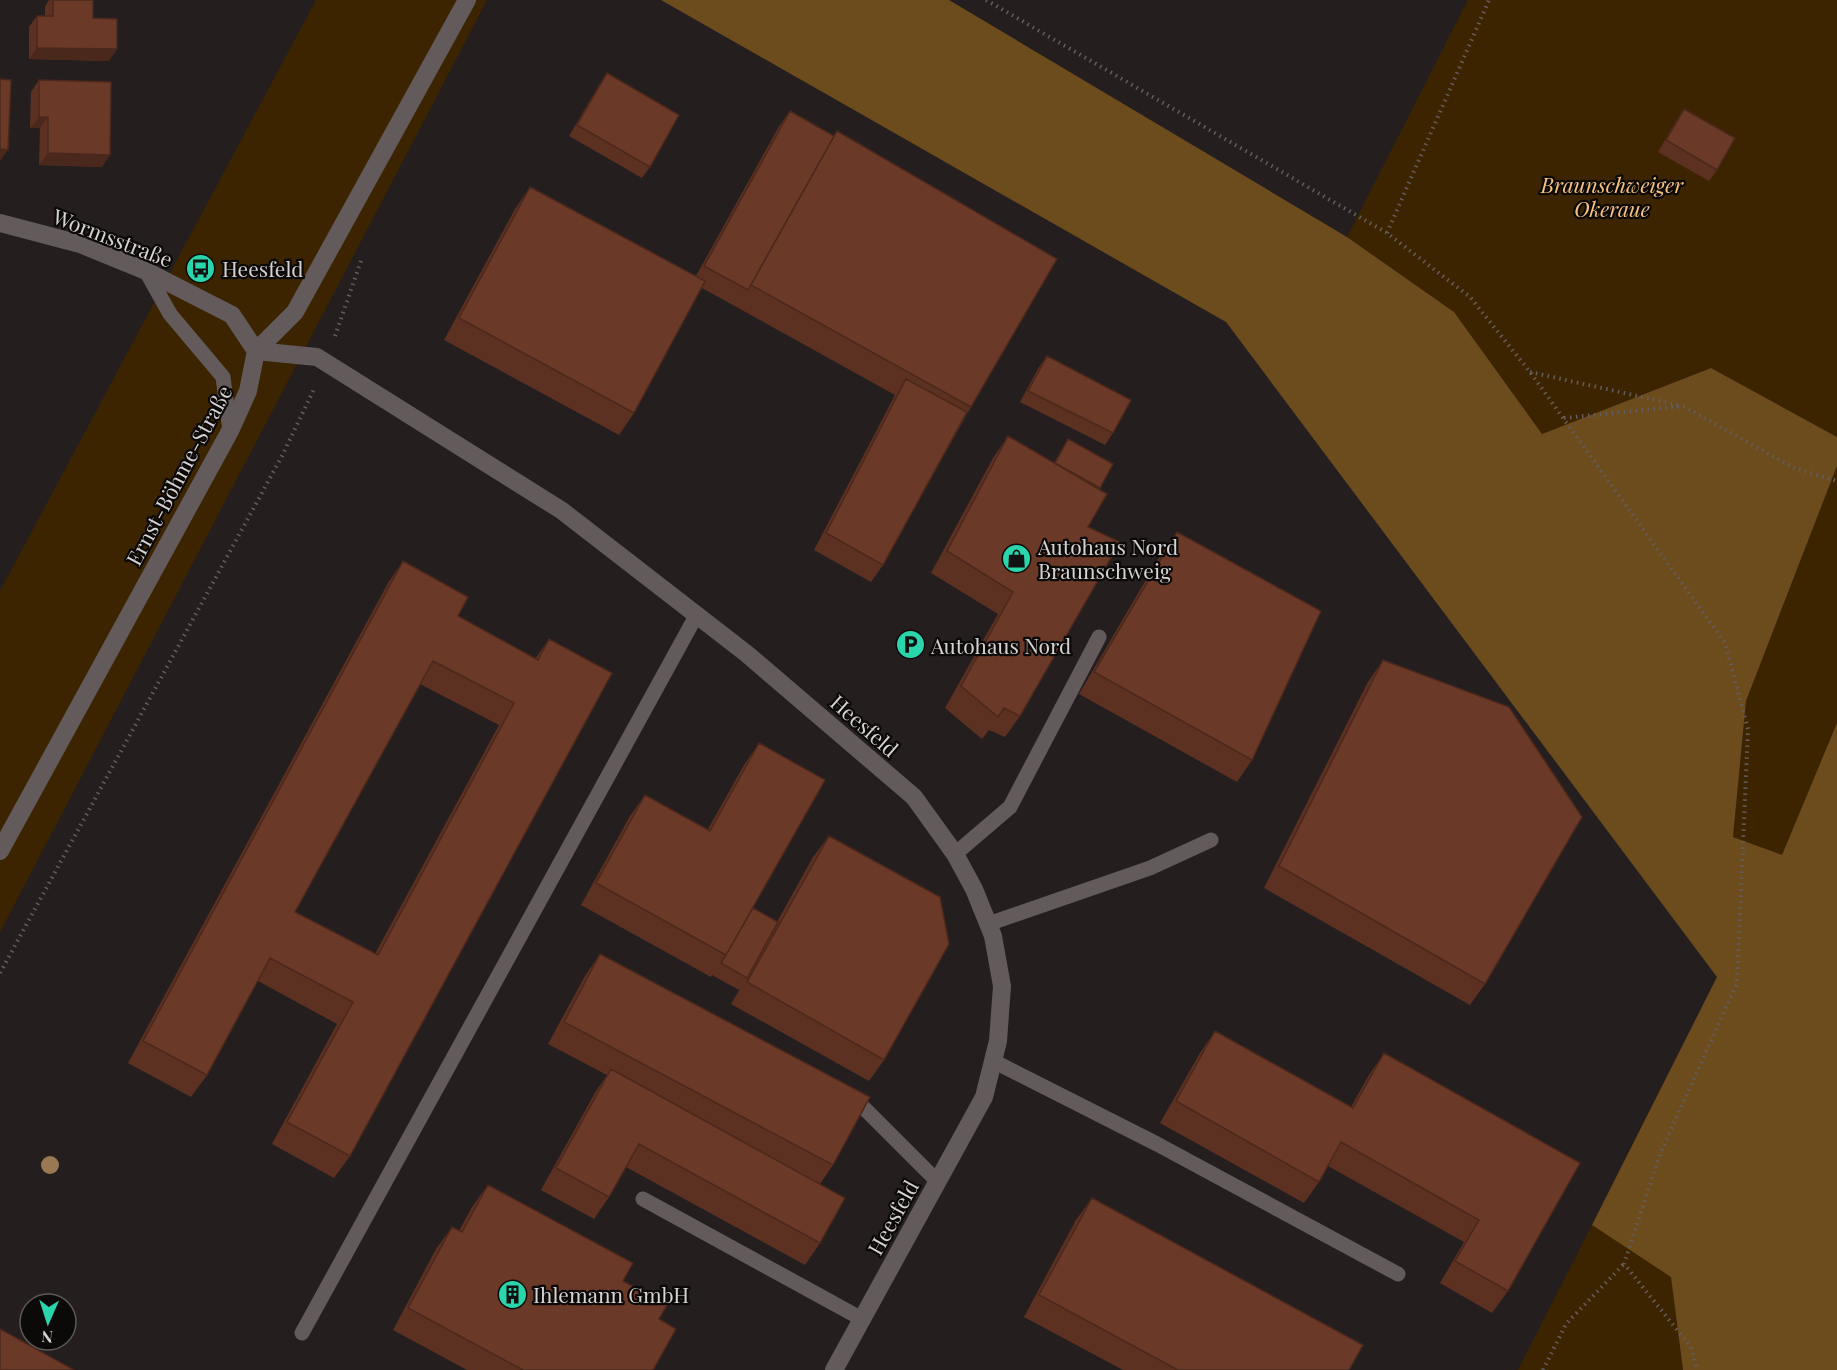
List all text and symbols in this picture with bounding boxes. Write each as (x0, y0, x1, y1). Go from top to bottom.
park label: Braunschweiger Okeraue (1540, 170, 1684, 222)
street label: Wormsstraße (48, 201, 177, 273)
bus stop icon: Heesfeld (185, 252, 217, 284)
place label: Heesfeld (222, 254, 303, 282)
street label: Ernst-Böhme-Straße (119, 380, 237, 570)
place label: Autohaus Nord Braunschweig (1037, 532, 1178, 584)
shop icon: Autohaus Nord Braunschweig (1001, 542, 1033, 574)
parking icon: Autohaus Nord (894, 629, 926, 661)
place label: Autohaus Nord (930, 631, 1071, 659)
street label: Heesfeld (825, 688, 905, 762)
street label: Heesfeld (860, 1175, 924, 1259)
building icon: Ihlemann GmbH (496, 1278, 528, 1310)
place label: Ihlemann GmbH (533, 1280, 689, 1308)
north arrow (18, 1292, 78, 1352)
text: N (40, 1327, 54, 1348)

